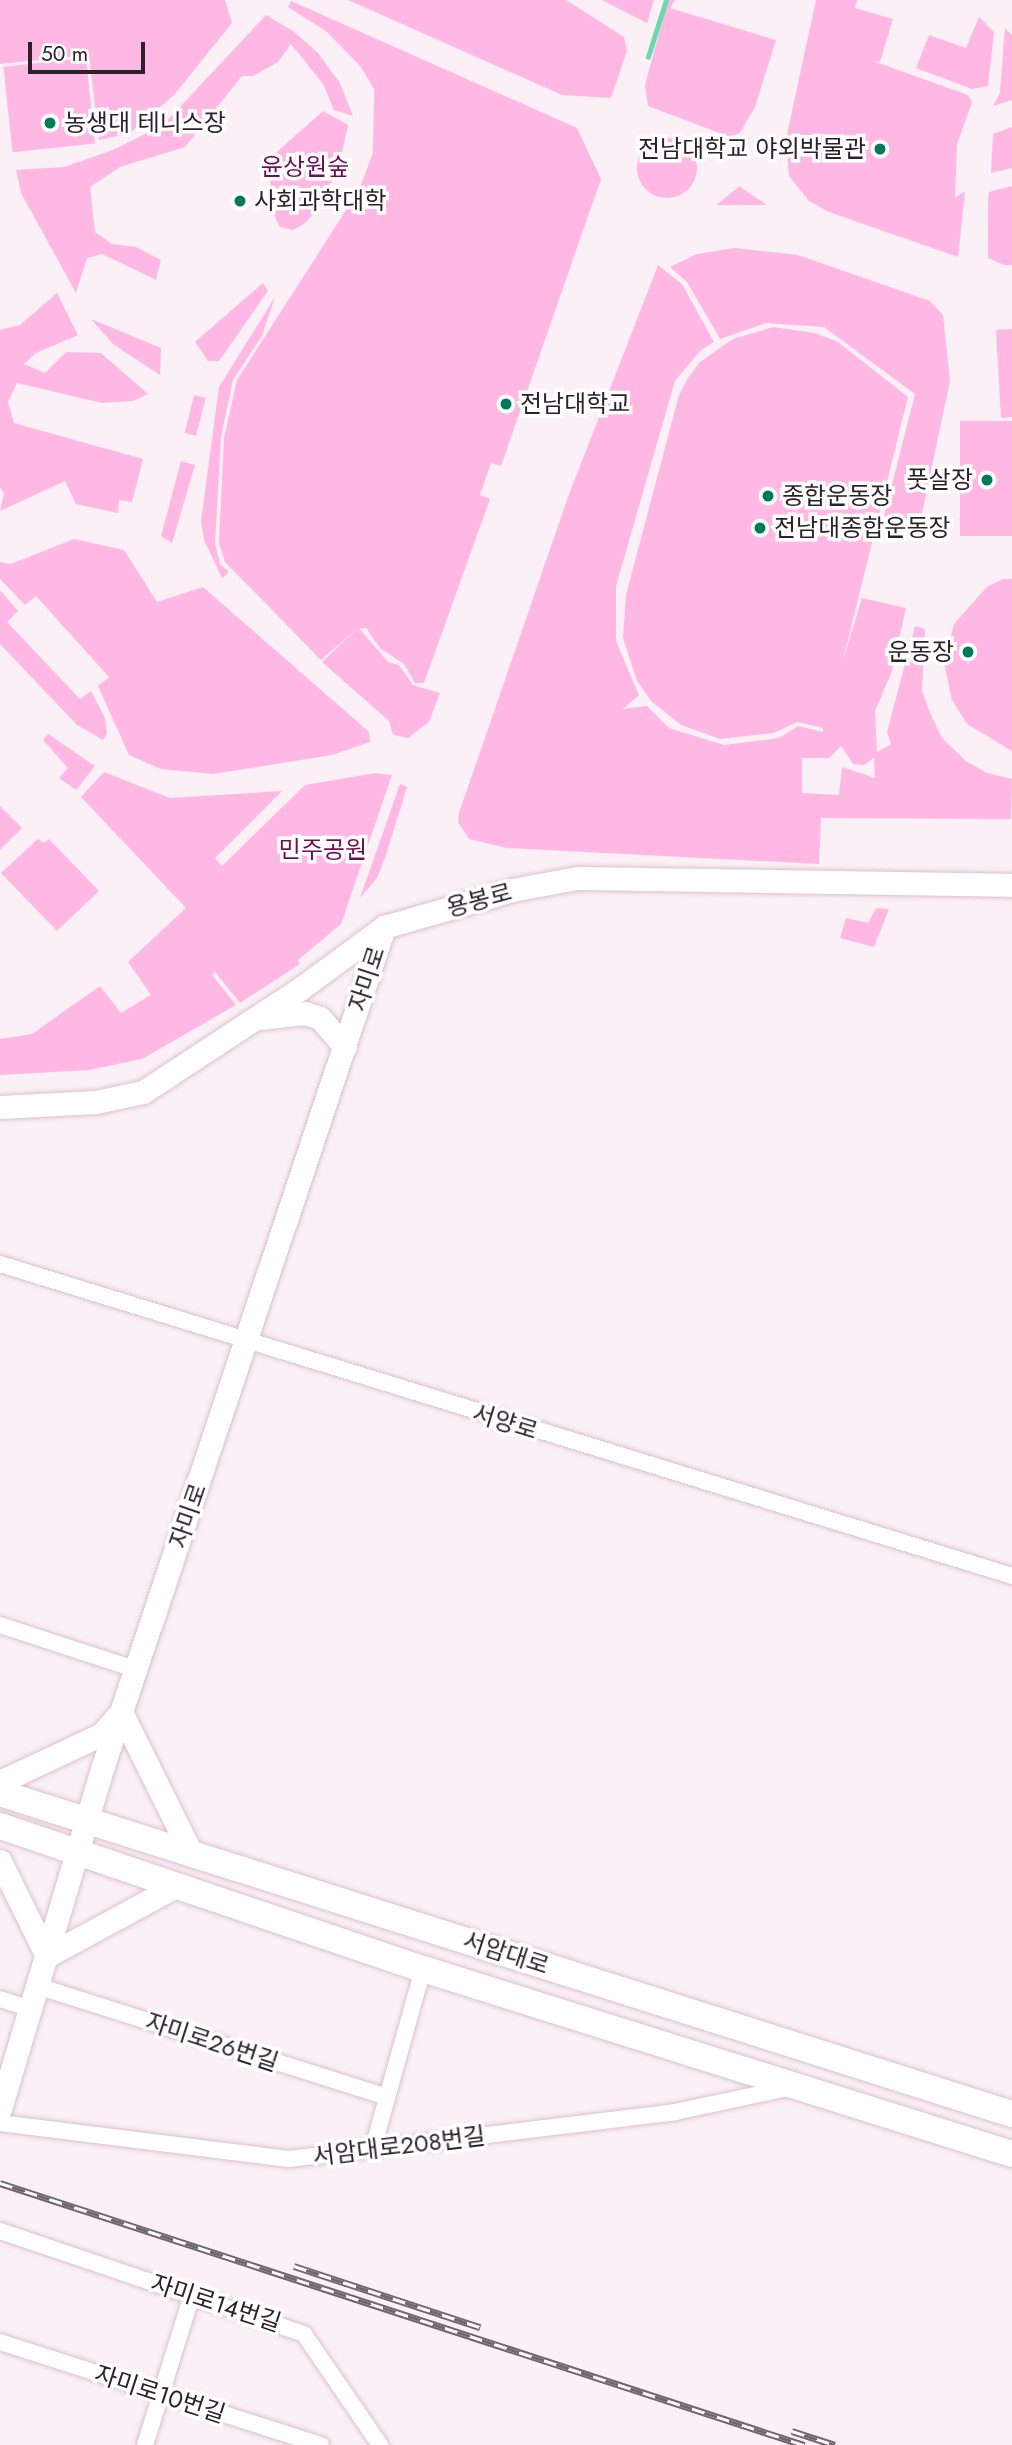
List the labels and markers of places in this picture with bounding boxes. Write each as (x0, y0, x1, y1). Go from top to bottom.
place label: 농생대 테니스장 (64, 109, 226, 137)
marker: 농생대 테니스장 (42, 115, 58, 131)
place label: 전남대학교 야외박물관 (638, 135, 866, 163)
marker: 전남대학교 야외박물관 (872, 141, 888, 157)
place label: 사회과학대학 (254, 187, 386, 215)
marker: 사회과학대학 (232, 193, 248, 209)
place label: 전남대학교 (520, 390, 630, 418)
marker: 전남대학교 (498, 396, 514, 412)
place label: 풋살장 (907, 466, 973, 494)
marker: 풋살장 (979, 472, 995, 488)
place label: 종합운동장 (782, 482, 892, 510)
marker: 종합운동장 (760, 488, 776, 504)
place label: 전남대종합운동장 (774, 514, 951, 542)
marker: 전남대종합운동장 (752, 520, 768, 536)
place label: 운동장 (888, 638, 954, 666)
marker: 운동장 (960, 644, 976, 660)

